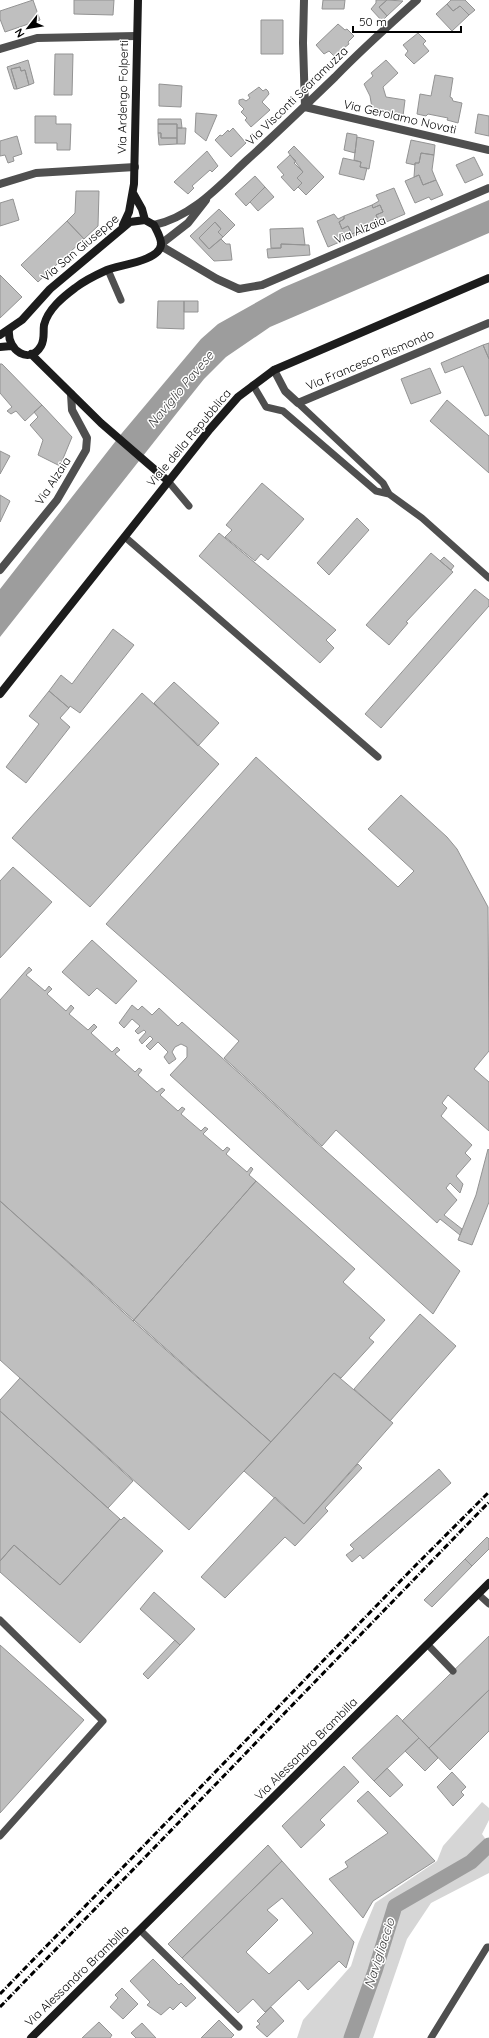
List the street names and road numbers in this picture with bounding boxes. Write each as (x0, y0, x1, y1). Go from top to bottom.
street label: Via Ardengo Folperti (114, 40, 131, 154)
street label: Via Visconti Scaramuzza (242, 43, 351, 148)
street label: Via Gerolamo Novati (342, 96, 458, 137)
street label: Via San Giuseppe (38, 211, 122, 284)
street label: Via Alzaia (332, 212, 388, 247)
street label: Via Francesco Rismondo (303, 326, 436, 393)
street label: Viale della Repubblica (143, 386, 234, 490)
street label: Via Alzaia (31, 454, 74, 508)
street label: Via Alessandro Brambilla (251, 1694, 360, 1803)
street label: Via Alessandro Brambilla (21, 1922, 132, 2029)

